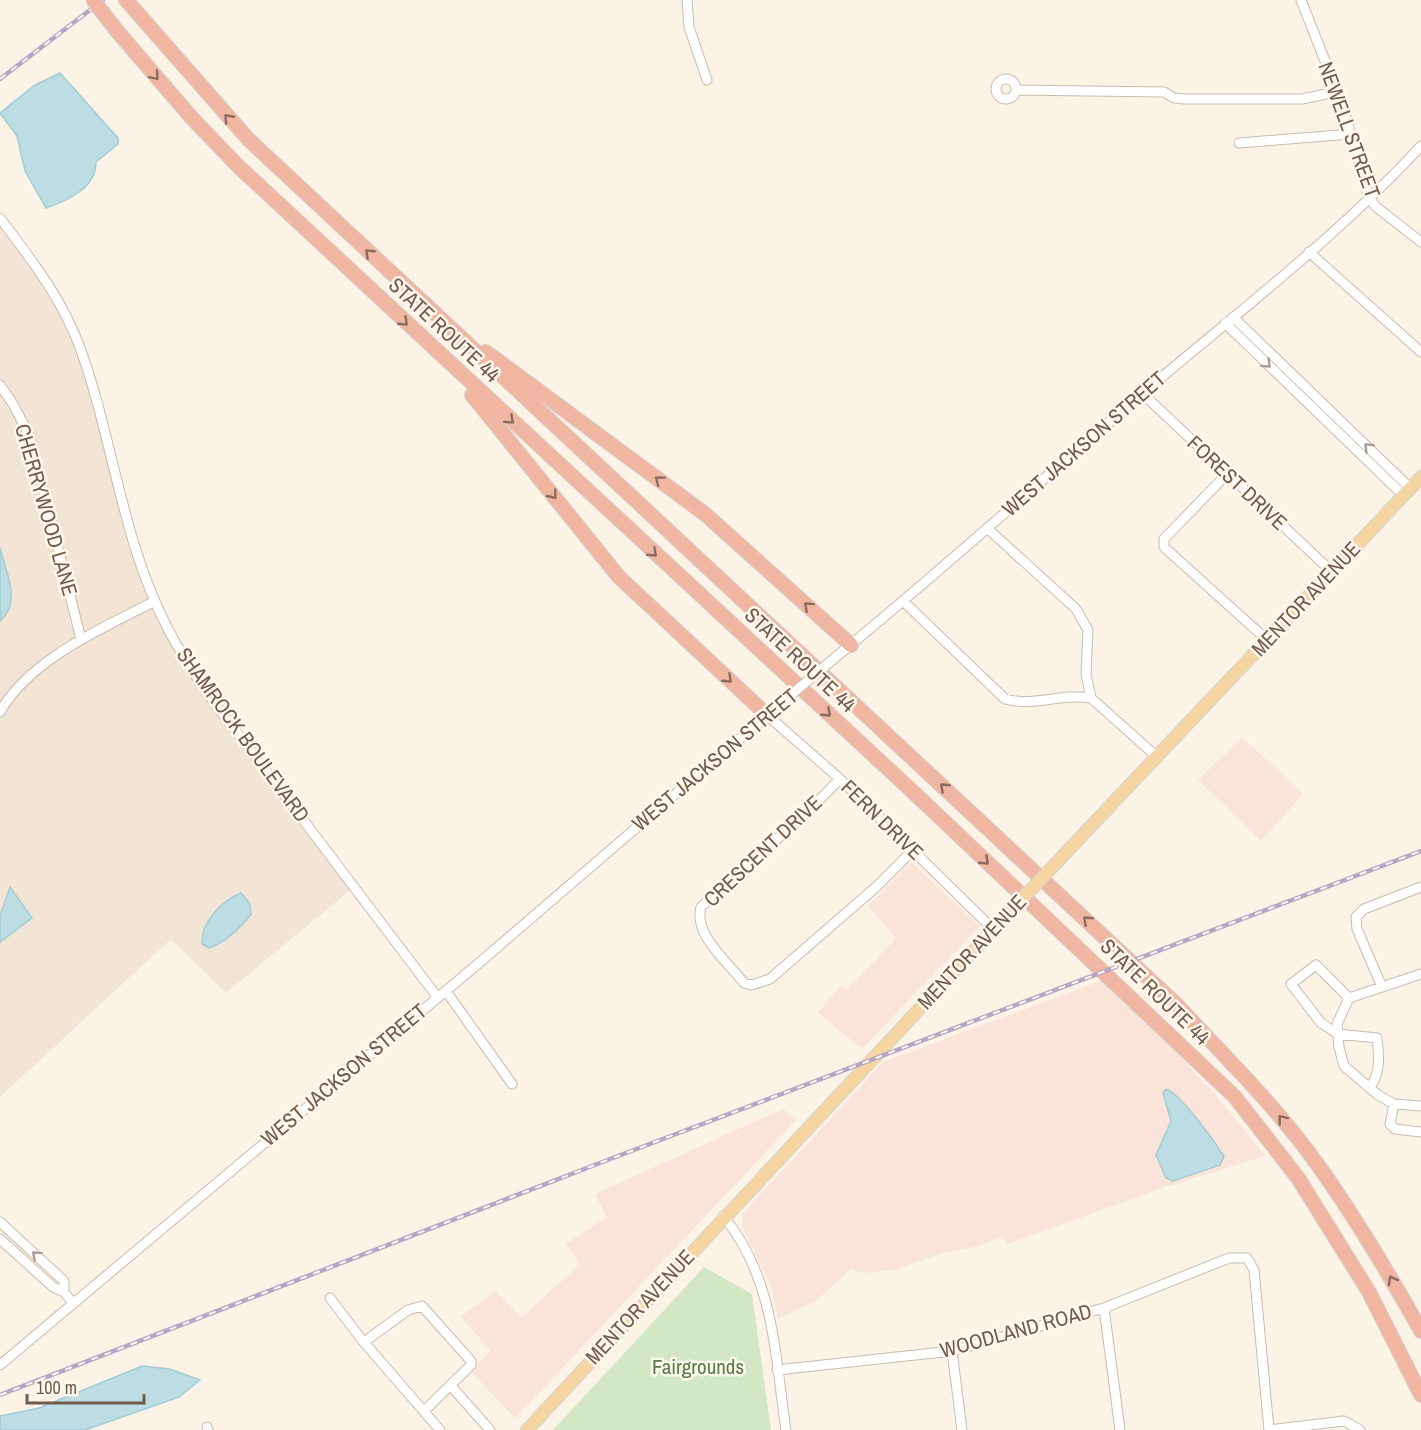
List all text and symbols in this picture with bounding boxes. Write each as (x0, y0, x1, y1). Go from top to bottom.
street label: NEWELL STREET (1311, 58, 1388, 202)
one-way arrow (148, 69, 159, 80)
one-way arrow (224, 114, 235, 124)
one-way arrow (365, 249, 375, 260)
street label: STATE ROUTE 44 (383, 271, 506, 389)
one-way arrow (397, 314, 408, 325)
one-way arrow (1260, 357, 1271, 368)
street label: WEST JACKSON STREET (996, 364, 1172, 523)
one-way arrow (503, 413, 514, 424)
street label: CHERRYWOOD LANE (8, 420, 85, 599)
street label: FOREST DRIVE (1181, 429, 1294, 537)
one-way arrow (1365, 443, 1375, 454)
one-way arrow (654, 476, 665, 487)
one-way arrow (546, 488, 557, 499)
street label: MENTOR AVENUE (1245, 535, 1367, 663)
one-way arrow (647, 546, 657, 557)
street label: STATE ROUTE 44 (739, 601, 862, 719)
one-way arrow (804, 602, 815, 613)
street label: SHAMROCK BOULEVARD (170, 642, 317, 828)
one-way arrow (722, 672, 732, 683)
street label: WEST JACKSON STREET (626, 681, 804, 838)
one-way arrow (821, 706, 831, 717)
street label: FERN DRIVE (835, 773, 930, 866)
one-way arrow (941, 783, 951, 794)
street label: CRESCENT DRIVE (697, 788, 828, 913)
one-way arrow (978, 853, 989, 864)
street label: MENTOR AVENUE (911, 888, 1033, 1016)
one-way arrow (1084, 916, 1094, 927)
street label: STATE ROUTE 44 (1094, 932, 1217, 1052)
street label: WEST JACKSON STREET (255, 996, 433, 1153)
one-way arrow (1278, 1115, 1289, 1126)
street label: MENTOR AVENUE (579, 1243, 701, 1371)
one-way arrow (33, 1251, 43, 1262)
one-way arrow (1388, 1276, 1400, 1286)
street label: WOODLAND ROAD (937, 1296, 1095, 1365)
park label: Fairgrounds (652, 1352, 744, 1381)
scale bar (27, 1367, 144, 1405)
text: 100 m (36, 1375, 77, 1400)

